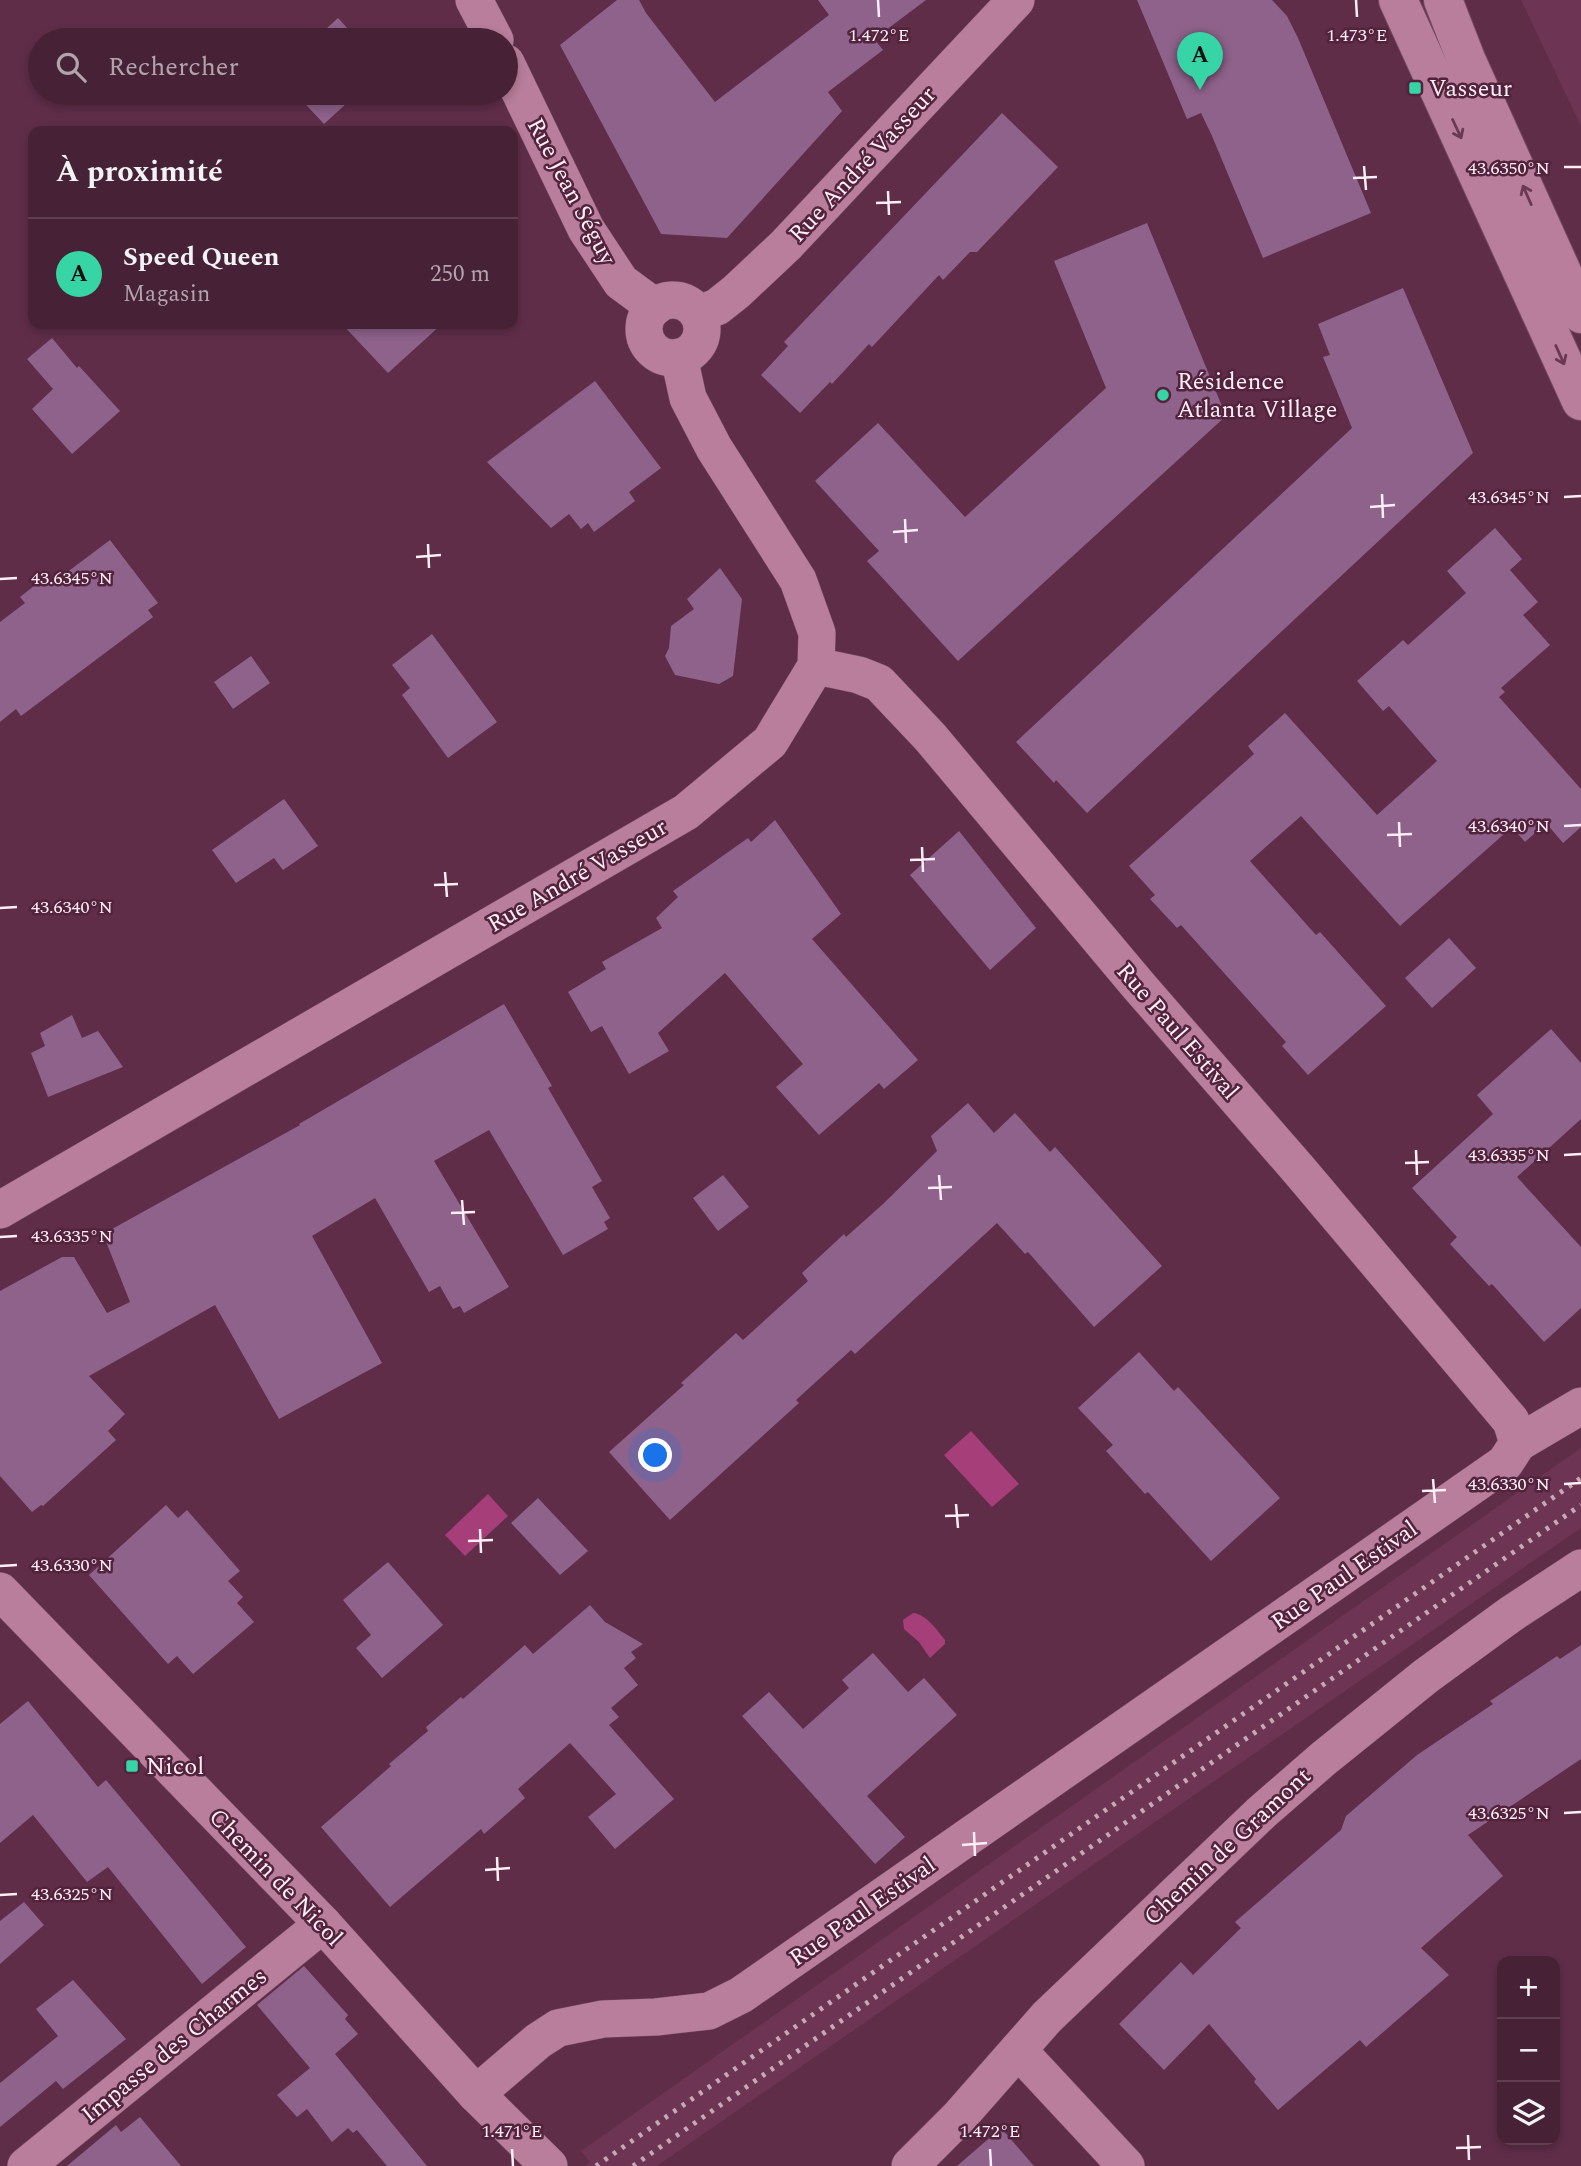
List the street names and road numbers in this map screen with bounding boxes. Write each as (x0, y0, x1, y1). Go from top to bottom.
street label: Rue André Vasseur (780, 78, 945, 251)
street label: Rue Jean Séguy (517, 111, 626, 273)
street label: Rue André Vasseur (481, 810, 674, 942)
street label: Rue Paul Estival (1107, 955, 1247, 1108)
street label: Rue Paul Estival (1264, 1512, 1425, 1640)
street label: Chemin de Gramont (1136, 1759, 1320, 1934)
street label: Chemin de Nicol (200, 1800, 351, 1955)
street label: Rue Paul Estival (782, 1848, 943, 1976)
street label: Impasse des Charmes (74, 1959, 275, 2132)

